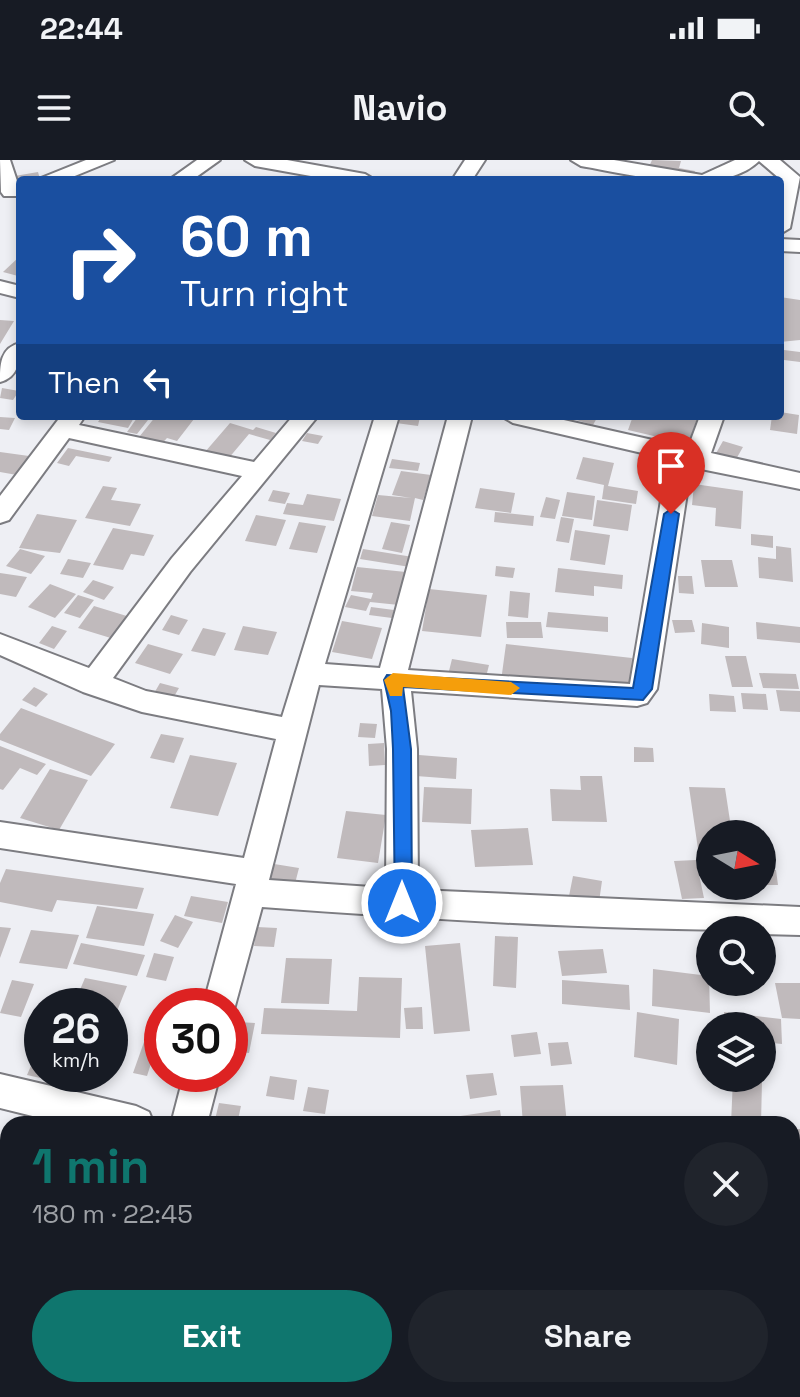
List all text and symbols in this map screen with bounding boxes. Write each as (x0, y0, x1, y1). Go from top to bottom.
text: 22:44 (40, 9, 123, 48)
text: Navio (352, 85, 448, 131)
icon: menu (32, 86, 76, 130)
icon: search (724, 86, 768, 130)
text: 60 m (180, 201, 313, 272)
icon: right (48, 208, 152, 312)
text: Turn right (180, 271, 349, 317)
icon: left (136, 360, 180, 404)
text: Then (48, 363, 120, 402)
pin (637, 432, 705, 514)
icon: arrive (649, 444, 693, 488)
north arrow (696, 820, 776, 900)
map controls (696, 820, 776, 1092)
position arrow (360, 861, 444, 945)
button: search (696, 916, 776, 996)
speed limit sign: 30 (144, 988, 248, 1092)
text: 26 (52, 1004, 100, 1055)
button: layers (696, 1012, 776, 1092)
text: km/h (52, 1047, 100, 1073)
text: 1 min (32, 1136, 149, 1197)
button: close (684, 1142, 768, 1226)
text: 180 m · 22:45 (32, 1197, 193, 1231)
button: Exit (32, 1290, 392, 1382)
button: Share (408, 1290, 768, 1382)

